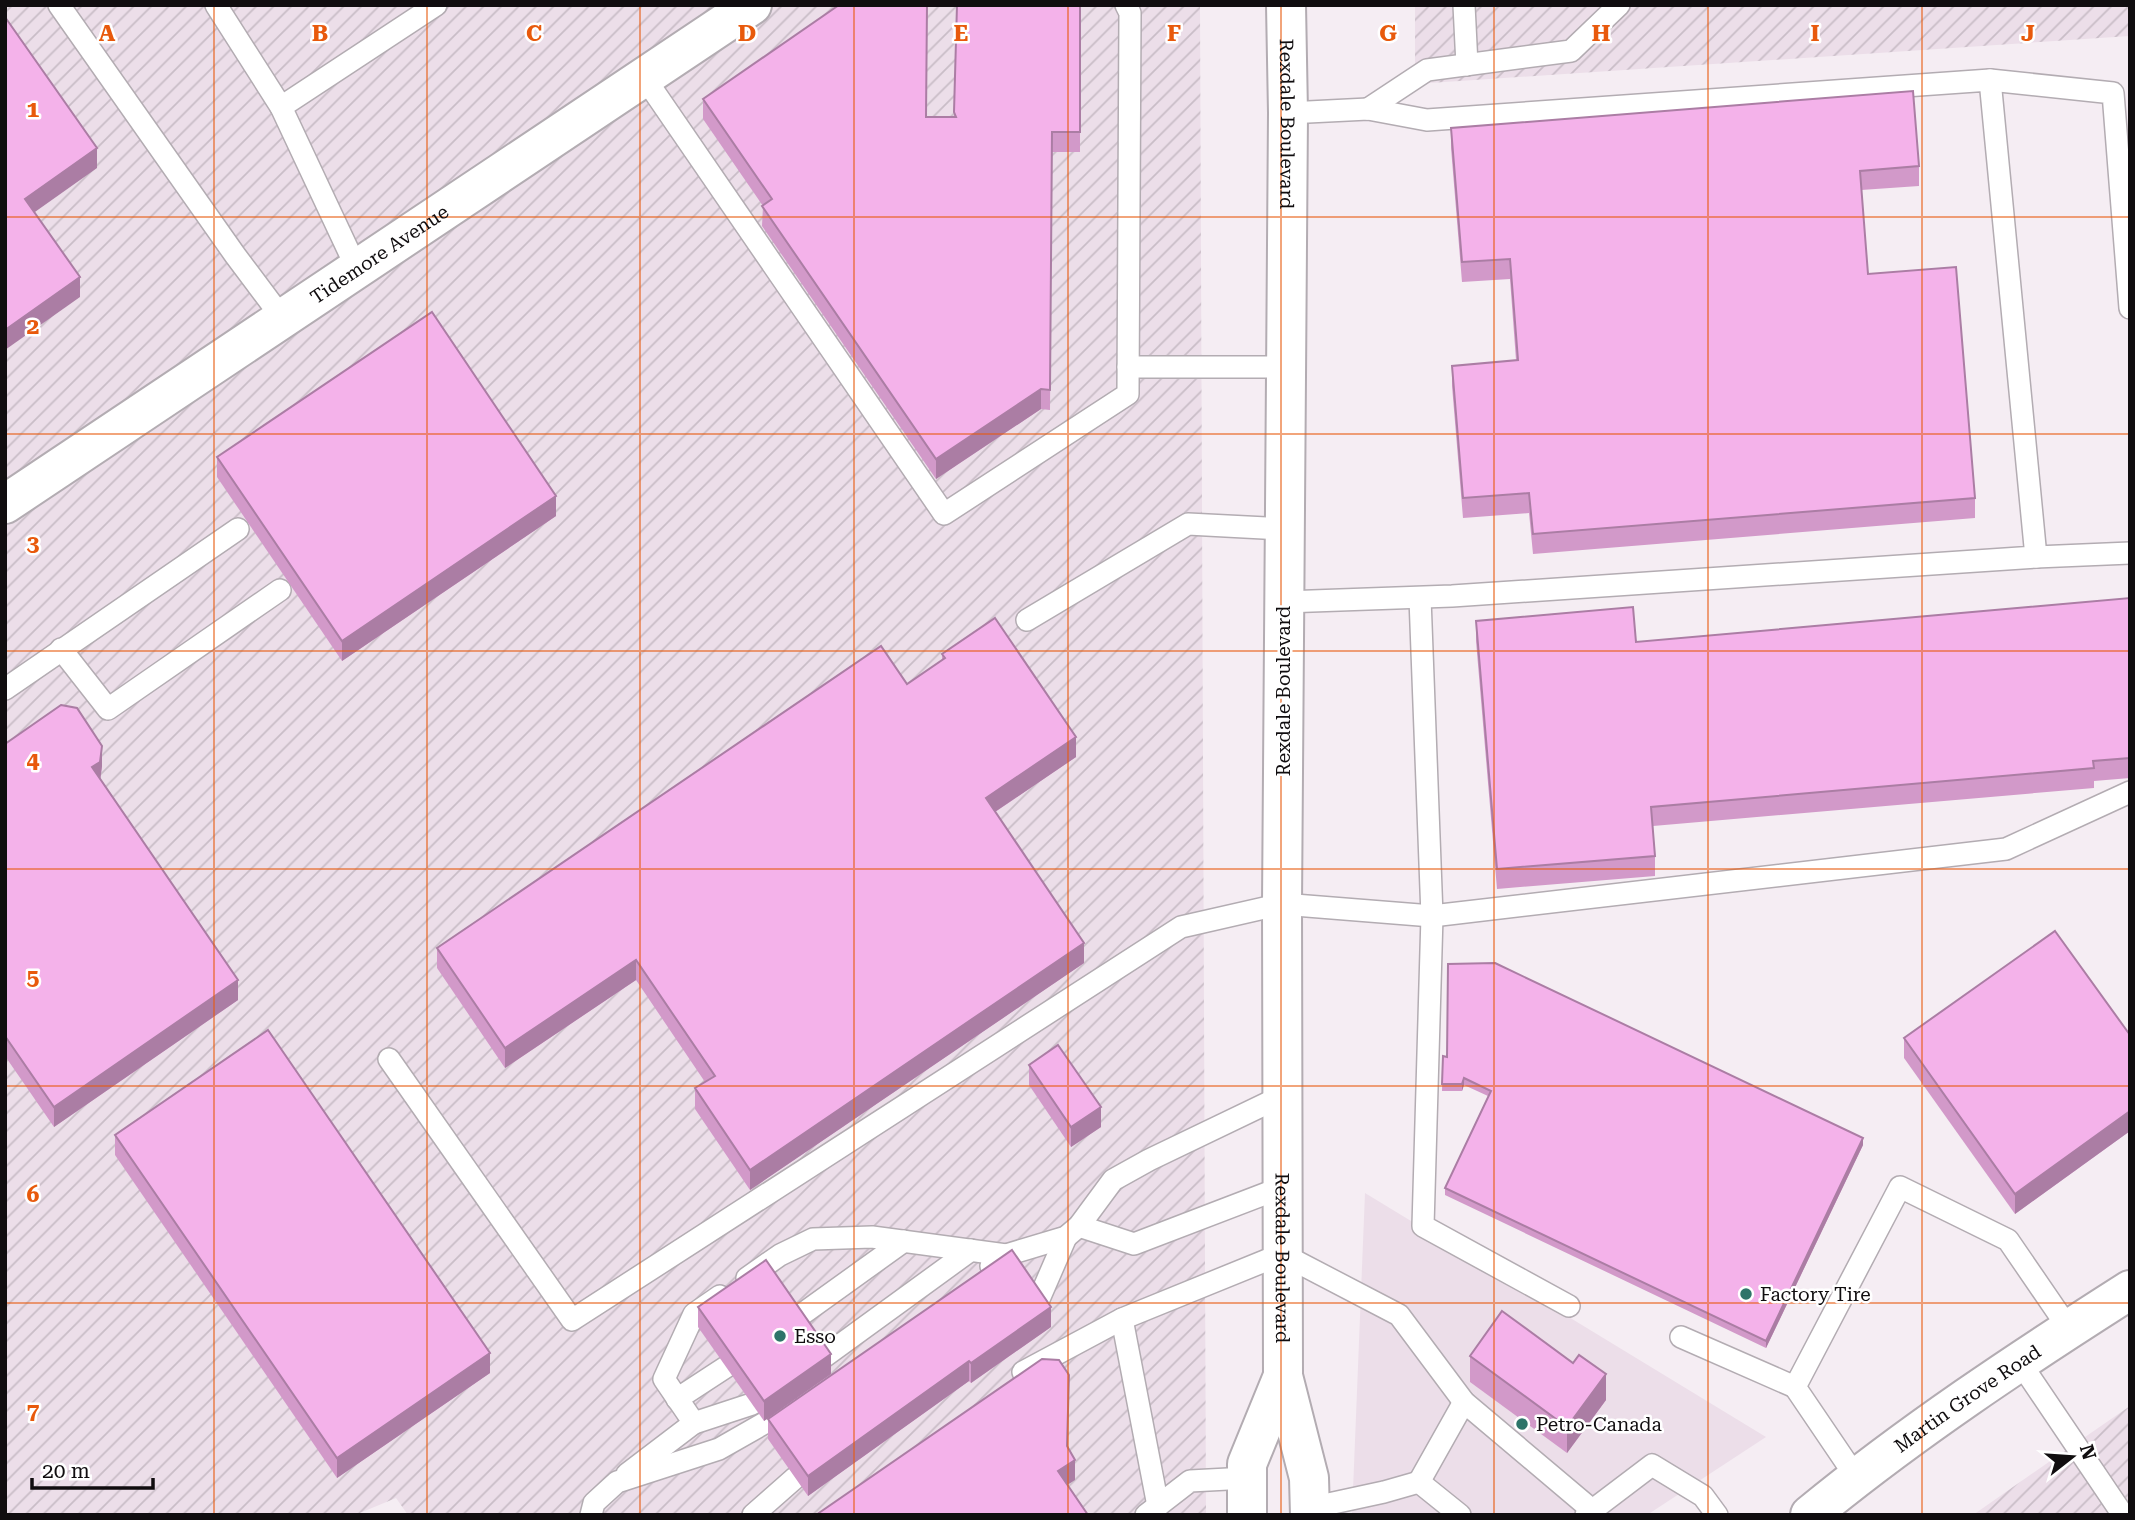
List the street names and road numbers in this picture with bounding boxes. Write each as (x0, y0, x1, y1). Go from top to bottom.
street label: Rexdale Boulevard (1275, 38, 1299, 209)
street label: Tidemore Avenue (306, 200, 453, 309)
street label: Rexdale Boulevard (1272, 606, 1295, 776)
street label: Rexdale Boulevard (1271, 1173, 1294, 1343)
street label: Martin Grove Road (1890, 1340, 2045, 1457)

